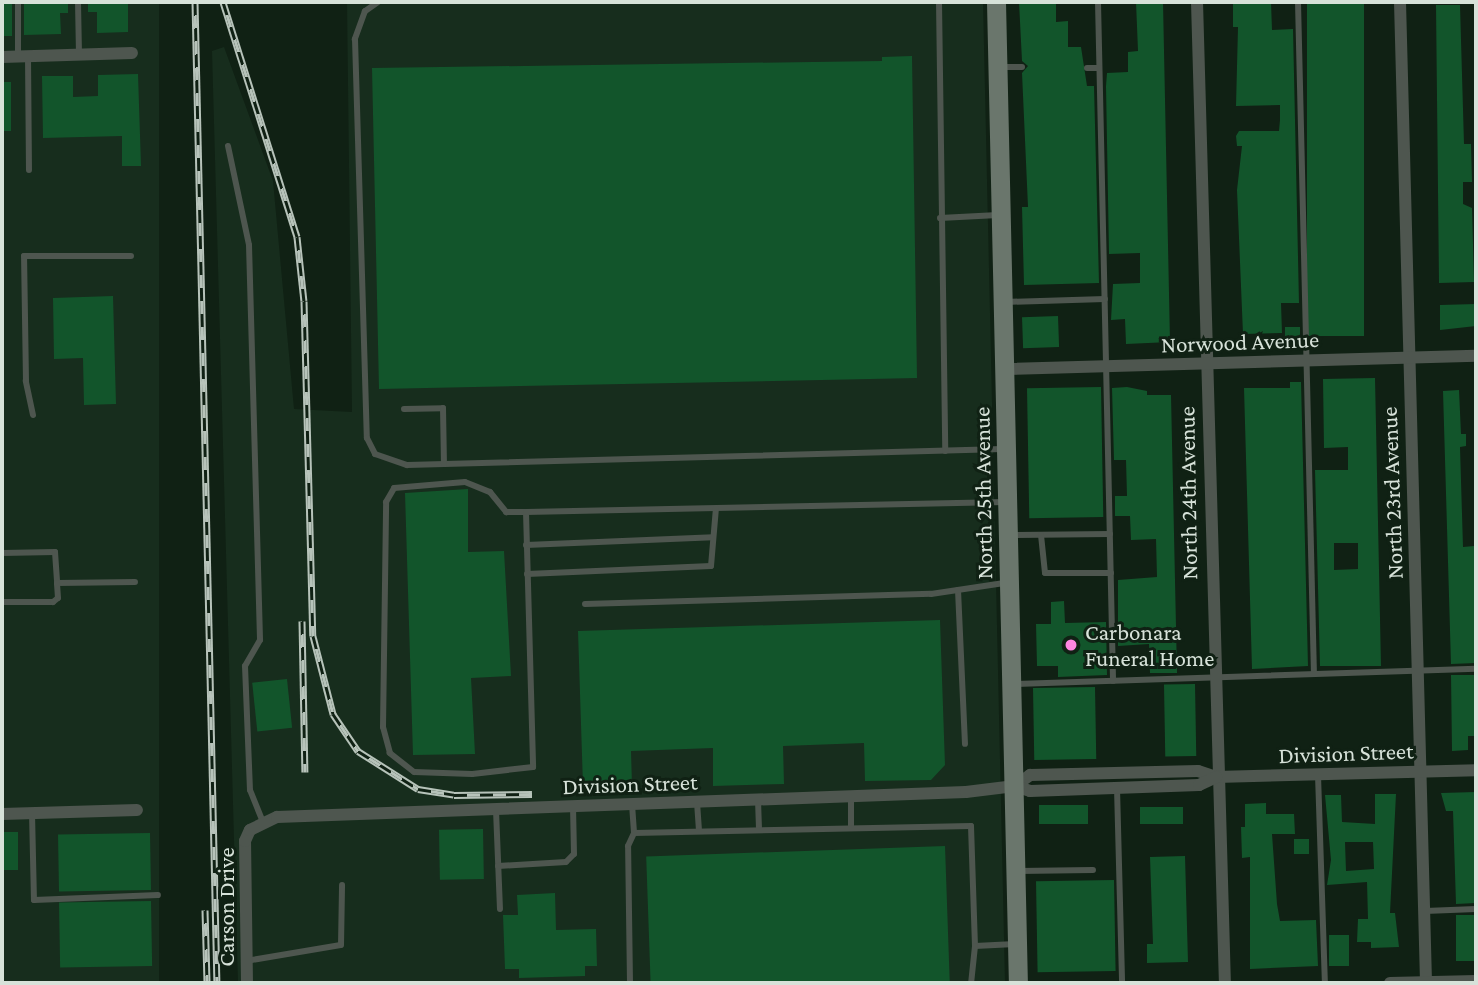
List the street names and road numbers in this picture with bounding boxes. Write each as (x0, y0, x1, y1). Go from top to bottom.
street label: Norwood Avenue (1160, 325, 1320, 359)
street label: North 25th Avenue (968, 406, 998, 580)
street label: North 24th Avenue (1173, 406, 1203, 580)
street label: North 23rd Avenue (1375, 406, 1409, 580)
street label: Division Street (1278, 737, 1414, 769)
street label: Division Street (562, 768, 698, 800)
street label: Carson Drive (212, 847, 240, 967)

